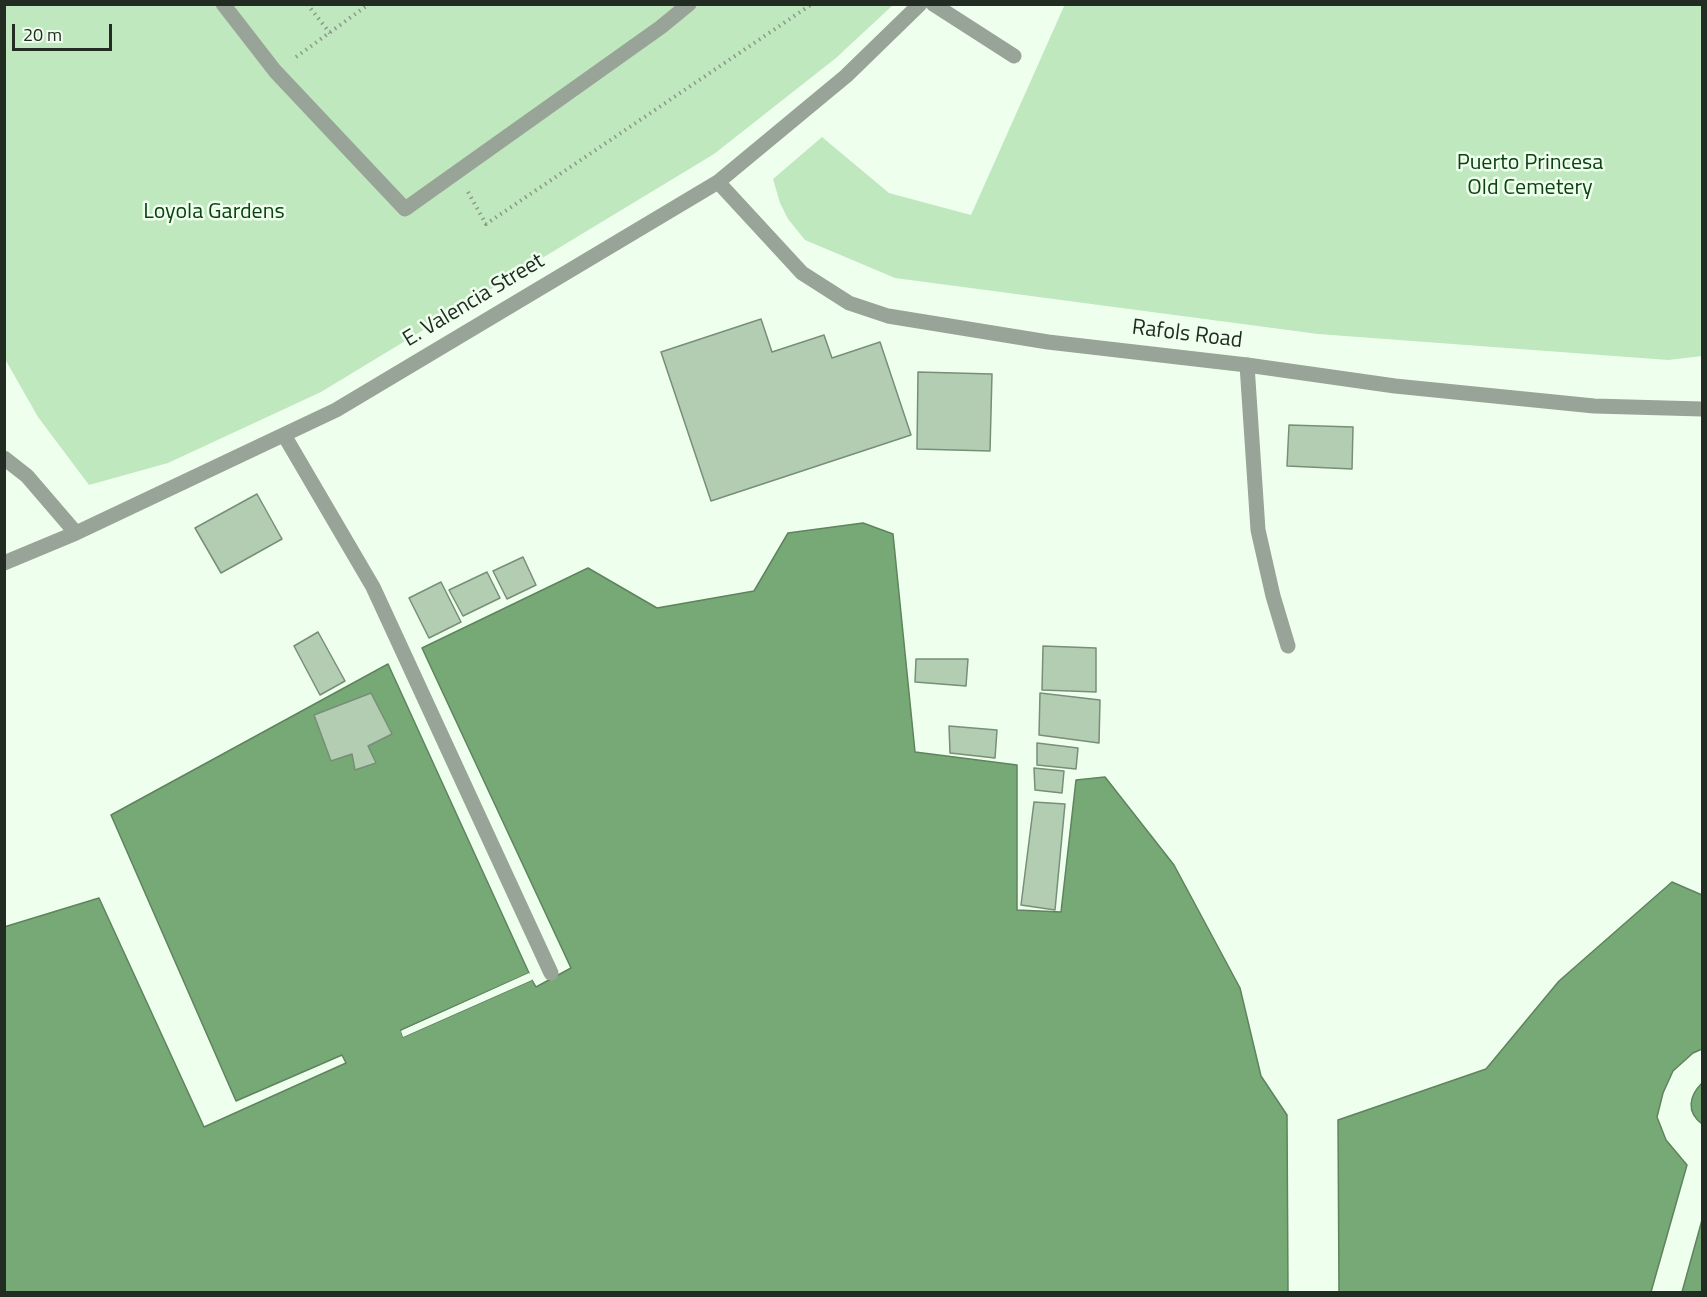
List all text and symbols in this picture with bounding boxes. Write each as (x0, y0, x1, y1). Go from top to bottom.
scale bar (15, 12, 116, 50)
text: 20 m (23, 21, 62, 48)
park label: Puerto Princesa Old Cemetery (1457, 151, 1603, 202)
park label: Loyola Gardens (143, 200, 285, 226)
street label: E. Valencia Street (399, 248, 549, 354)
street label: Rafols Road (1130, 315, 1244, 355)

